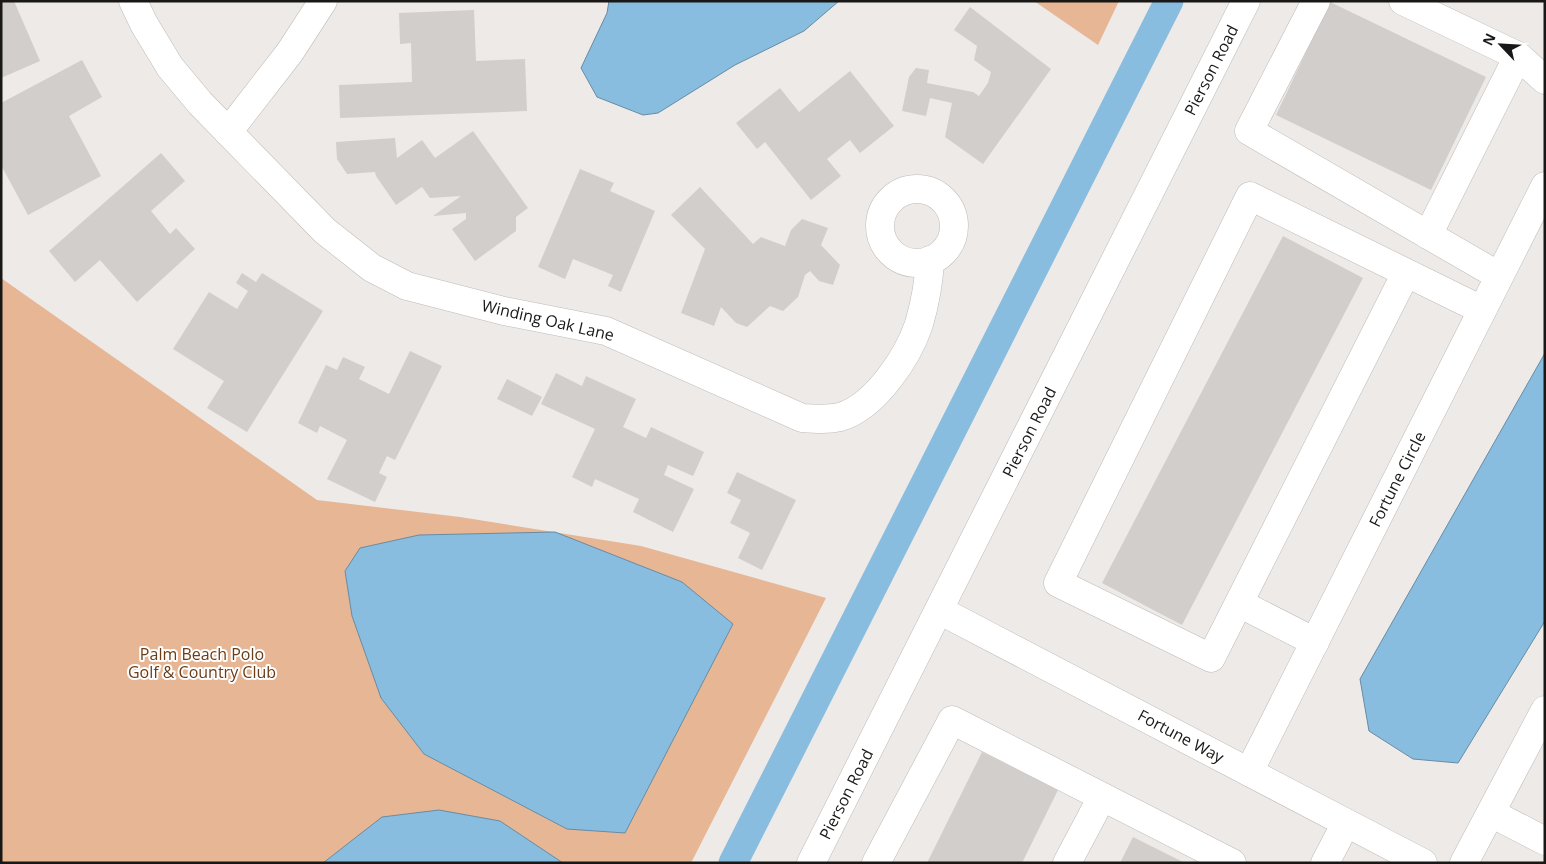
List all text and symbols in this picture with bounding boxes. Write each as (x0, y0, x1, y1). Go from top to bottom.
north arrow (1476, 20, 1526, 70)
street label: Pierson Road (1179, 21, 1243, 119)
text: N (1478, 30, 1500, 48)
street label: Winding Oak Lane (480, 294, 616, 346)
street label: Pierson Road (997, 383, 1061, 481)
street label: Fortune Circle (1364, 428, 1430, 530)
park label: Palm Beach Polo Golf & Country Club (128, 643, 276, 683)
street label: Fortune Way (1134, 704, 1229, 768)
street label: Pierson Road (814, 745, 878, 843)

